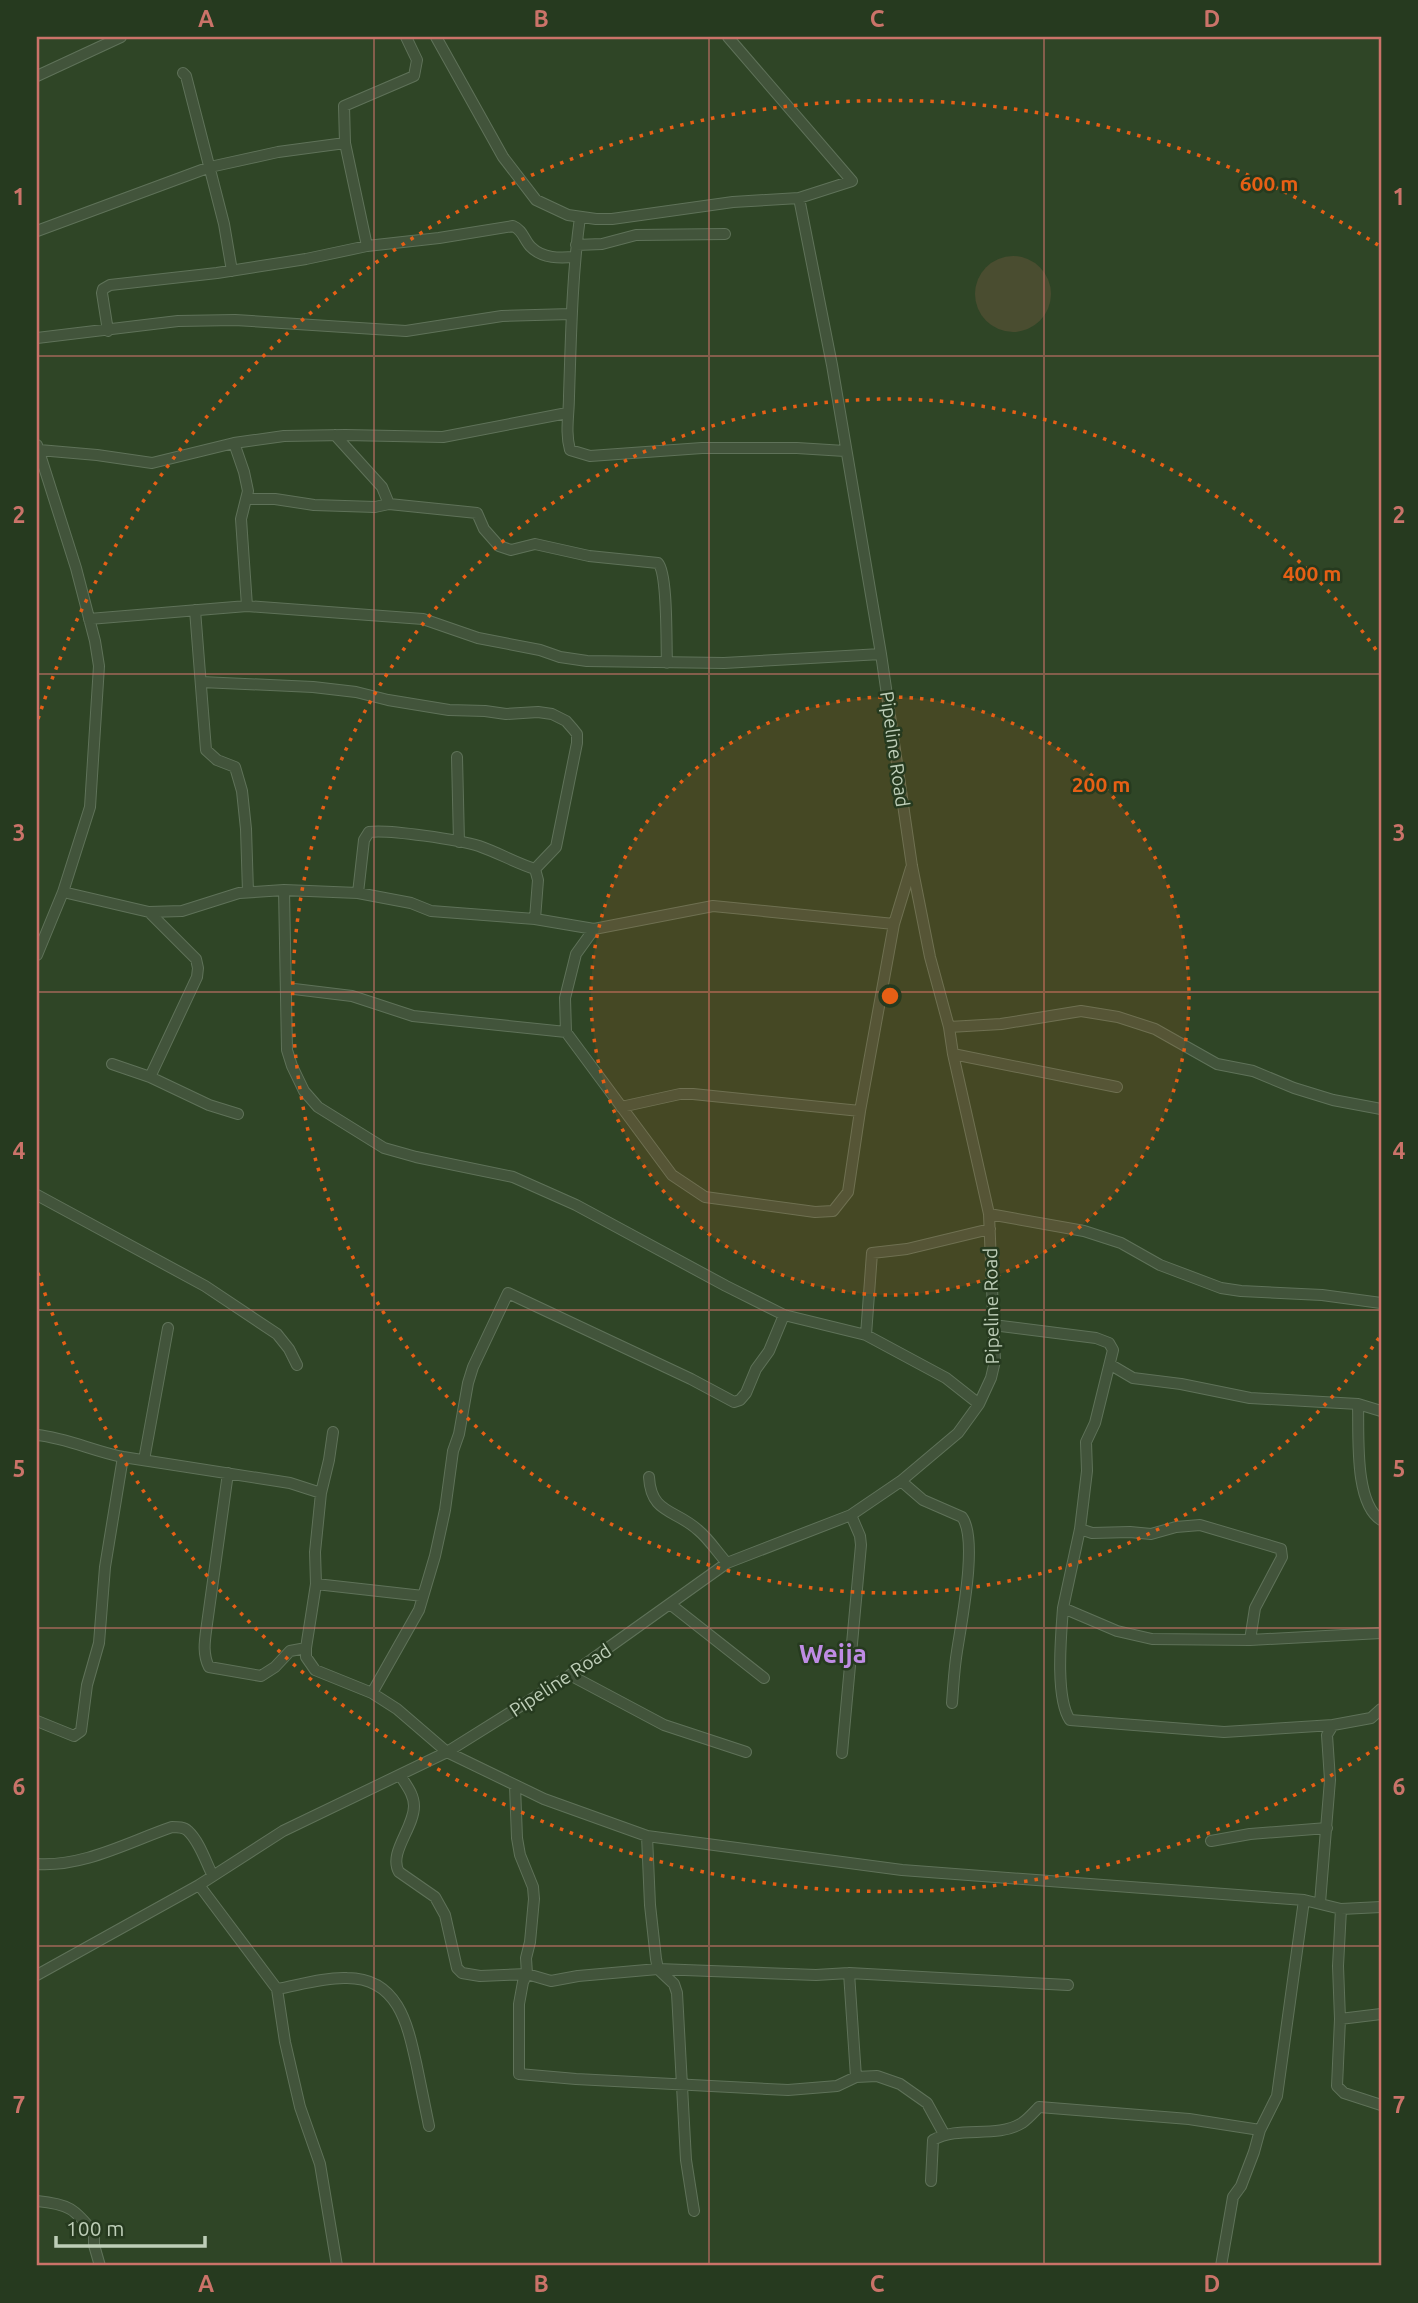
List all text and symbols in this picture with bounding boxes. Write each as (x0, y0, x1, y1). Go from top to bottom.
text: A (198, 6, 214, 31)
text: B (533, 6, 549, 31)
text: C (870, 6, 885, 31)
text: D (1204, 6, 1220, 31)
text: 600 m (1240, 171, 1298, 195)
text: 1 (13, 184, 25, 209)
text: 1 (1393, 184, 1405, 209)
text: 2 (13, 502, 25, 527)
text: 2 (1393, 502, 1405, 527)
text: 400 m (1283, 561, 1341, 585)
street label: Pipeline Road (876, 690, 914, 808)
text: 200 m (1072, 772, 1130, 796)
text: 3 (13, 820, 25, 845)
text: 3 (1393, 820, 1405, 845)
centre of rings (878, 984, 902, 1008)
text: 4 (13, 1138, 26, 1163)
text: 4 (1393, 1138, 1406, 1163)
street label: Pipeline Road (979, 1247, 1003, 1365)
text: 5 (13, 1456, 25, 1481)
text: 5 (1393, 1456, 1405, 1481)
street label: Pipeline Road (505, 1639, 615, 1721)
district label: Weija (799, 1639, 867, 1668)
text: 6 (13, 1774, 26, 1799)
text: 6 (1393, 1774, 1406, 1799)
text: 7 (13, 2092, 25, 2117)
text: 7 (1393, 2092, 1405, 2117)
scale bar (56, 2205, 205, 2249)
text: 100 m (66, 2216, 124, 2240)
text: A (198, 2271, 214, 2296)
text: B (533, 2271, 549, 2296)
text: C (870, 2271, 885, 2296)
text: D (1204, 2271, 1220, 2296)

